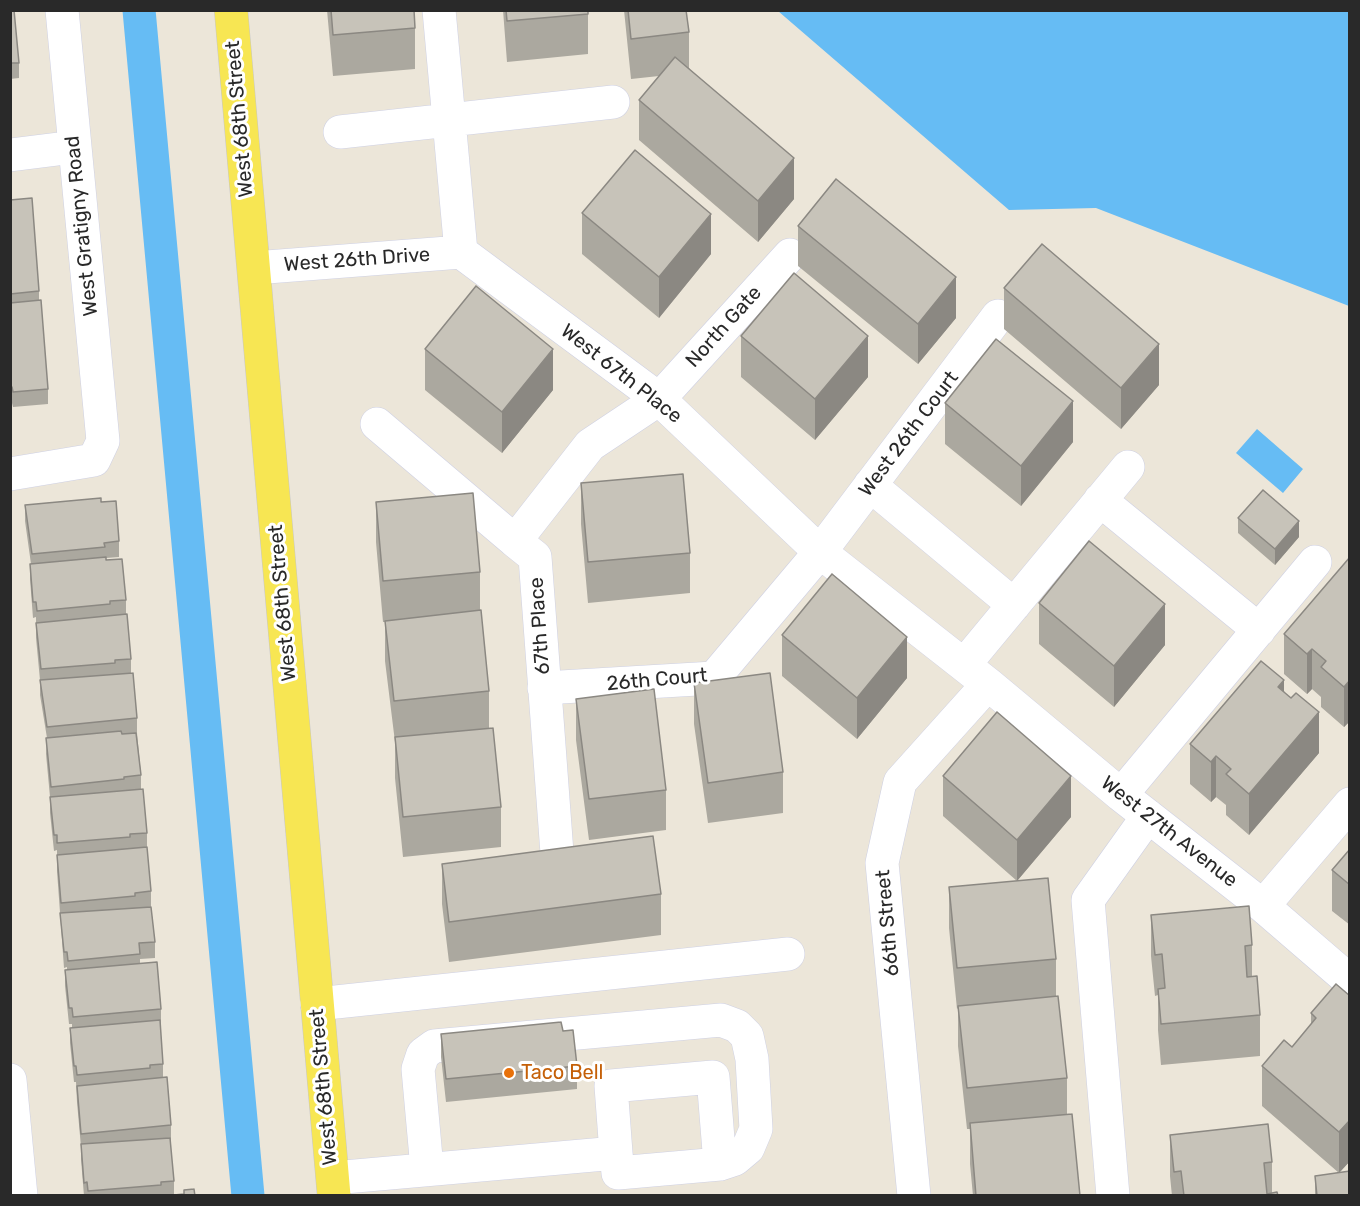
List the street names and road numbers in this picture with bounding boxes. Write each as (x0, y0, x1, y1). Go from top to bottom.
street label: West 68th Street (221, 40, 259, 198)
street label: West Gratigny Road (61, 135, 103, 317)
street label: West 26th Drive (283, 243, 431, 277)
street label: North Gate (681, 281, 767, 373)
street label: West 67th Place (556, 319, 686, 429)
street label: West 26th Court (854, 367, 964, 501)
street label: West 68th Street (264, 524, 302, 682)
street label: 67th Place (525, 576, 555, 676)
street label: 26th Court (606, 664, 708, 696)
street label: West 27th Avenue (1096, 771, 1242, 893)
street label: 66th Street (871, 869, 905, 977)
street label: West 68th Street (305, 1008, 343, 1166)

